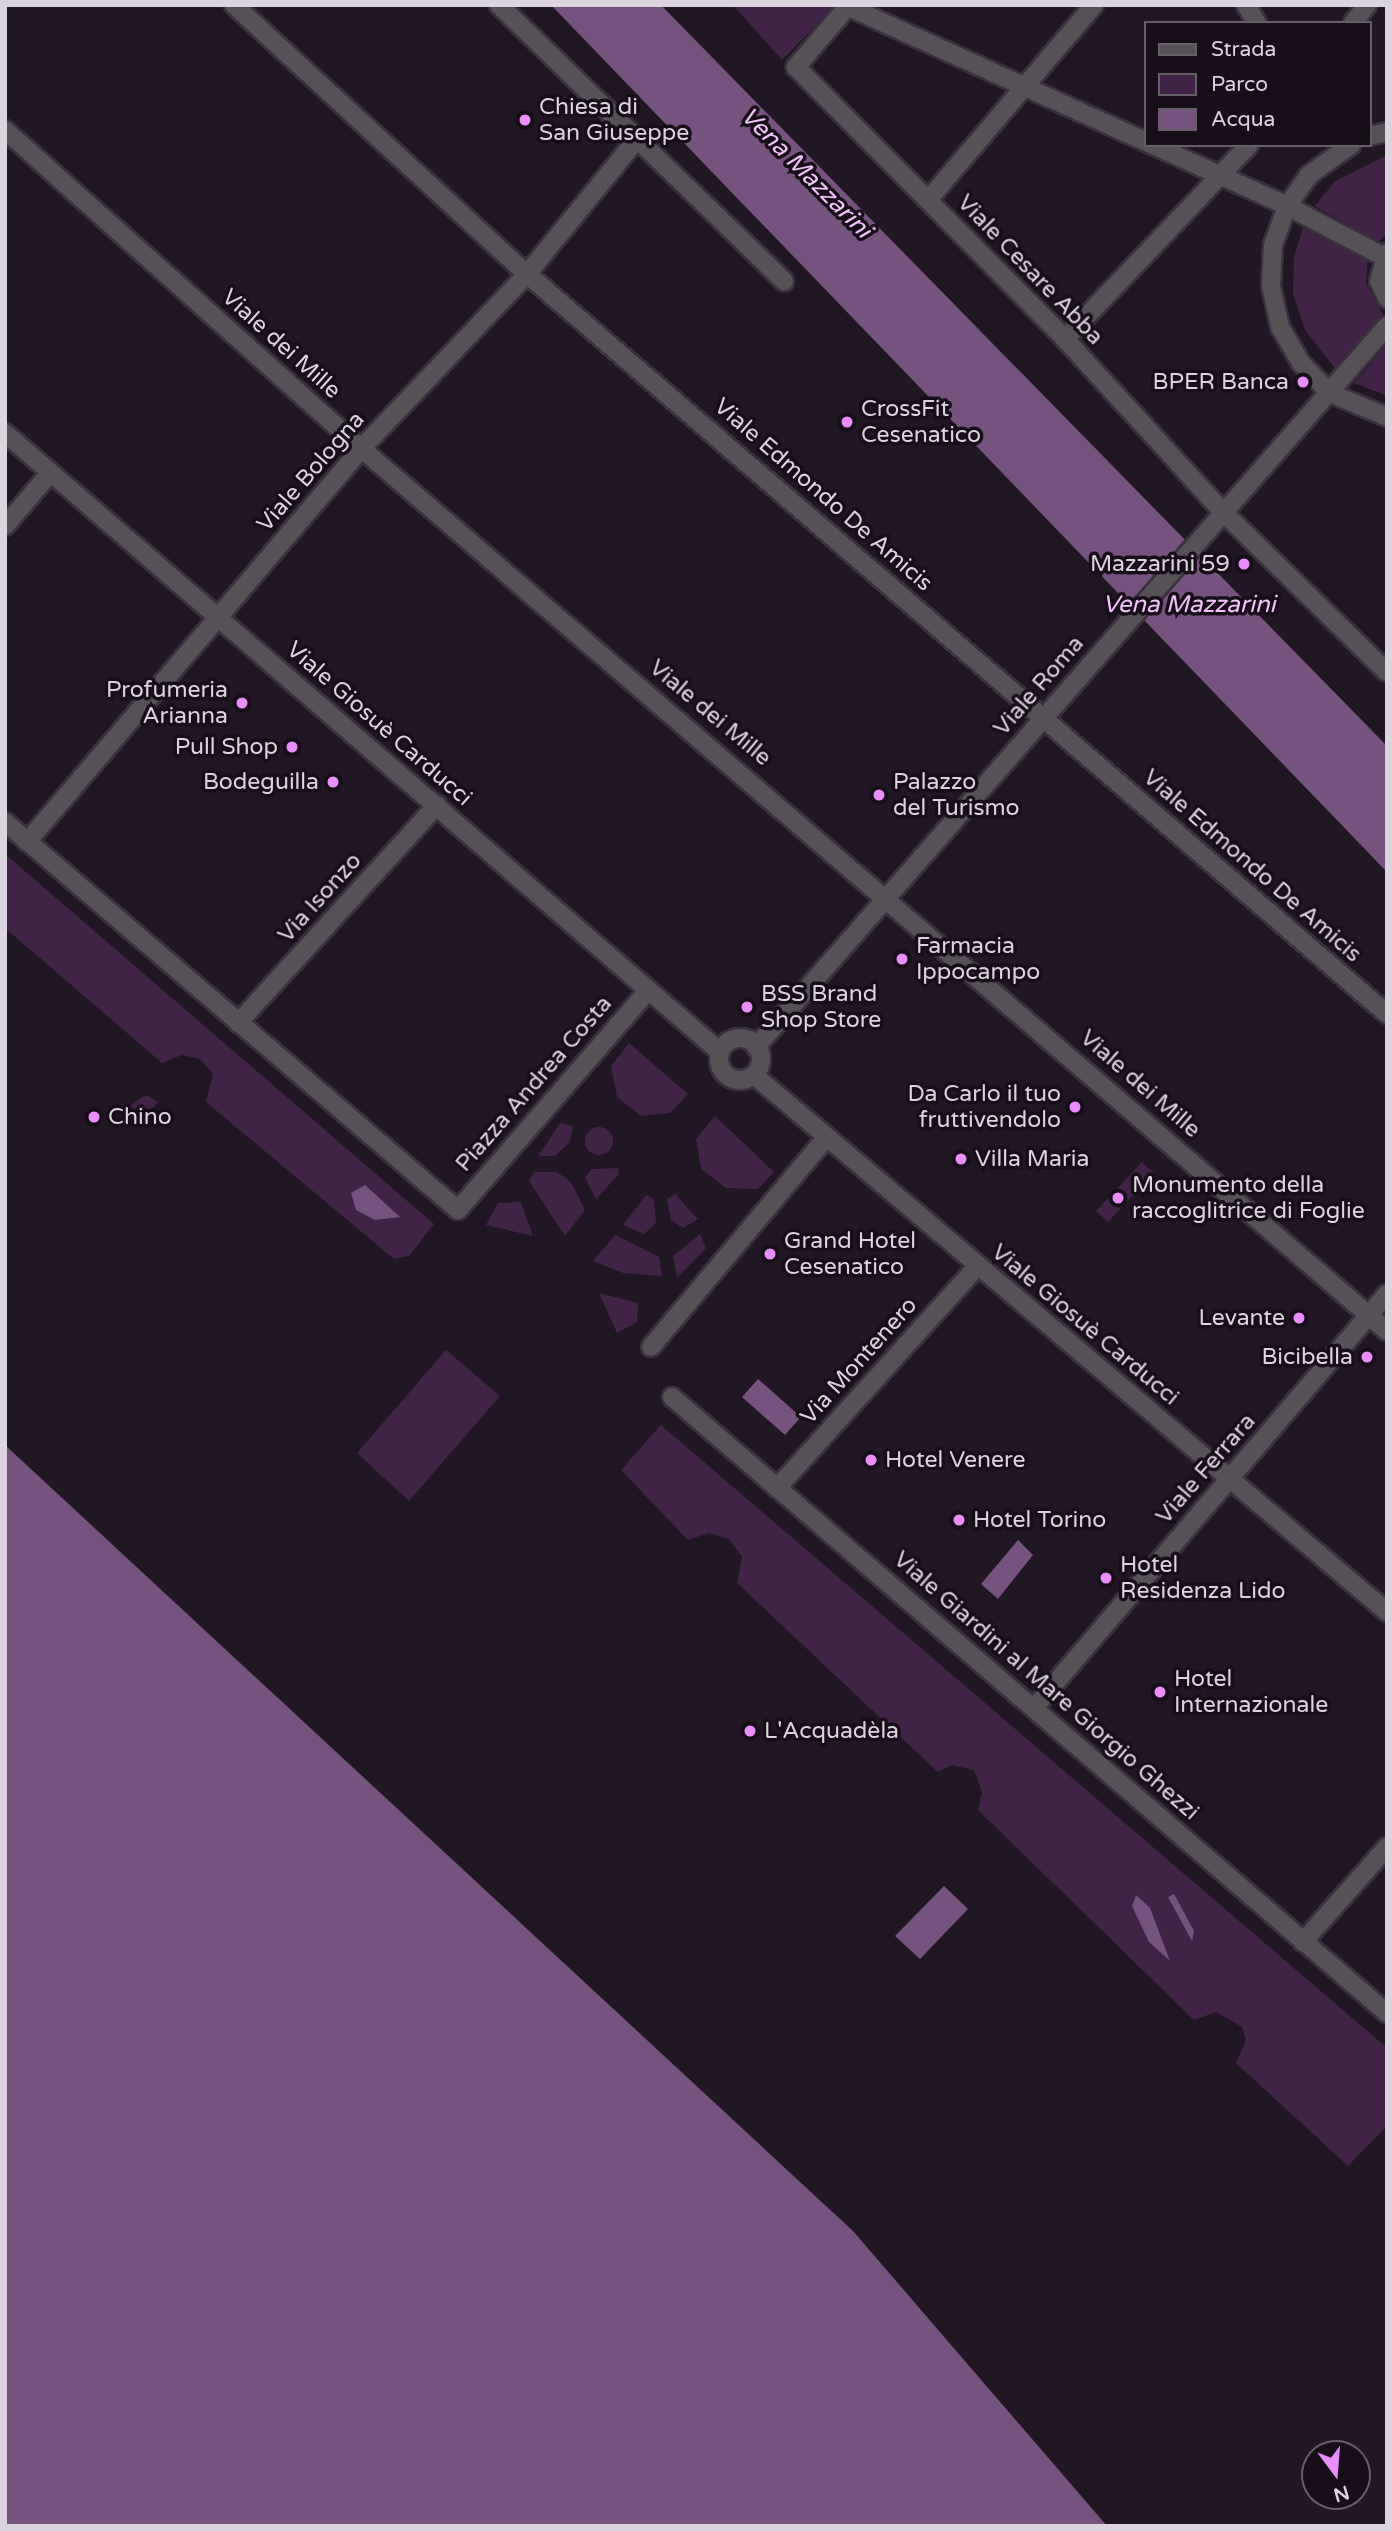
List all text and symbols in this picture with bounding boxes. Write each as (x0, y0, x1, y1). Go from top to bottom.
legend (1144, 21, 1371, 147)
text: Strada (1211, 37, 1276, 62)
text: Parco (1211, 72, 1268, 97)
place label: Chiesa di San Giuseppe (539, 93, 689, 147)
water label: Vena Mazzarini (735, 102, 877, 244)
text: Acqua (1211, 107, 1275, 132)
marker: Chiesa di San Giuseppe (517, 112, 533, 128)
street label: Viale Cesare Abba (951, 189, 1109, 351)
street label: Viale dei Mille (216, 283, 346, 405)
place label: BPER Banca (1153, 368, 1289, 396)
marker: BPER Banca (1295, 374, 1311, 390)
street label: Viale Edmondo De Amicis (708, 393, 938, 597)
place label: CrossFit Cesenatico (861, 395, 981, 449)
street label: Viale Bologna (251, 406, 371, 538)
marker: CrossFit Cesenatico (839, 414, 855, 430)
place label: Mazzarini 59 (1090, 550, 1230, 578)
marker: Mazzarini 59 (1236, 556, 1252, 572)
water label: Vena Mazzarini (1102, 591, 1276, 619)
street label: Viale Roma (988, 630, 1090, 742)
street label: Viale Giosuè Carducci (281, 636, 477, 812)
street label: Viale dei Mille (643, 654, 777, 772)
place label: Profumeria Arianna (106, 676, 228, 730)
marker: Profumeria Arianna (234, 695, 250, 711)
place label: Pull Shop (175, 733, 278, 761)
marker: Pull Shop (284, 739, 300, 755)
street label: Viale Edmondo De Amicis (1137, 764, 1367, 968)
place label: Bodeguilla (203, 768, 319, 796)
place label: Palazzo del Turismo (893, 768, 1020, 822)
marker: Bodeguilla (325, 774, 341, 790)
marker: Palazzo del Turismo (871, 787, 887, 803)
street label: Via Isonzo (273, 847, 367, 949)
place label: Farmacia Ippocampo (916, 932, 1040, 986)
marker: Farmacia Ippocampo (894, 951, 910, 967)
place label: BSS Brand Shop Store (761, 980, 881, 1034)
street label: Piazza Andrea Costa (450, 990, 618, 1178)
marker: BSS Brand Shop Store (739, 999, 755, 1015)
street label: Viale dei Mille (1074, 1024, 1206, 1144)
place label: Da Carlo il tuo fruttivendolo (907, 1080, 1061, 1134)
marker: Da Carlo il tuo fruttivendolo (1067, 1099, 1083, 1115)
place label: Chino (108, 1103, 172, 1131)
marker: Chino (86, 1109, 102, 1125)
place label: Villa Maria (975, 1145, 1089, 1173)
marker: Villa Maria (953, 1151, 969, 1167)
place label: Monumento della raccoglitrice di Foglie (1132, 1171, 1365, 1225)
marker: Monumento della raccoglitrice di Foglie (1110, 1190, 1126, 1206)
place label: Grand Hotel Cesenatico (784, 1227, 916, 1281)
street label: Viale Giosuè Carducci (986, 1238, 1184, 1412)
marker: Grand Hotel Cesenatico (762, 1246, 778, 1262)
street label: Via Montenero (795, 1292, 923, 1430)
place label: Levante (1198, 1304, 1285, 1332)
marker: Levante (1291, 1310, 1307, 1326)
place label: Bicibella (1262, 1343, 1353, 1371)
marker: Bicibella (1359, 1349, 1375, 1365)
street label: Viale Ferrara (1150, 1408, 1262, 1530)
place label: Hotel Venere (885, 1446, 1026, 1474)
marker: Hotel Venere (863, 1452, 879, 1468)
place label: Hotel Torino (973, 1506, 1106, 1534)
marker: Hotel Torino (951, 1512, 967, 1528)
street label: Viale Giardini al Mare Giorgio Ghezzi (888, 1546, 1204, 1826)
place label: Hotel Residenza Lido (1120, 1551, 1286, 1605)
marker: Hotel Residenza Lido (1098, 1570, 1114, 1586)
place label: Hotel Internazionale (1174, 1665, 1328, 1719)
marker: Hotel Internazionale (1152, 1684, 1168, 1700)
place label: L'Acquadèla (764, 1717, 899, 1745)
marker: L'Acquadèla (742, 1723, 758, 1739)
north arrow (1301, 2440, 1371, 2510)
text: N (1331, 2481, 1352, 2506)

